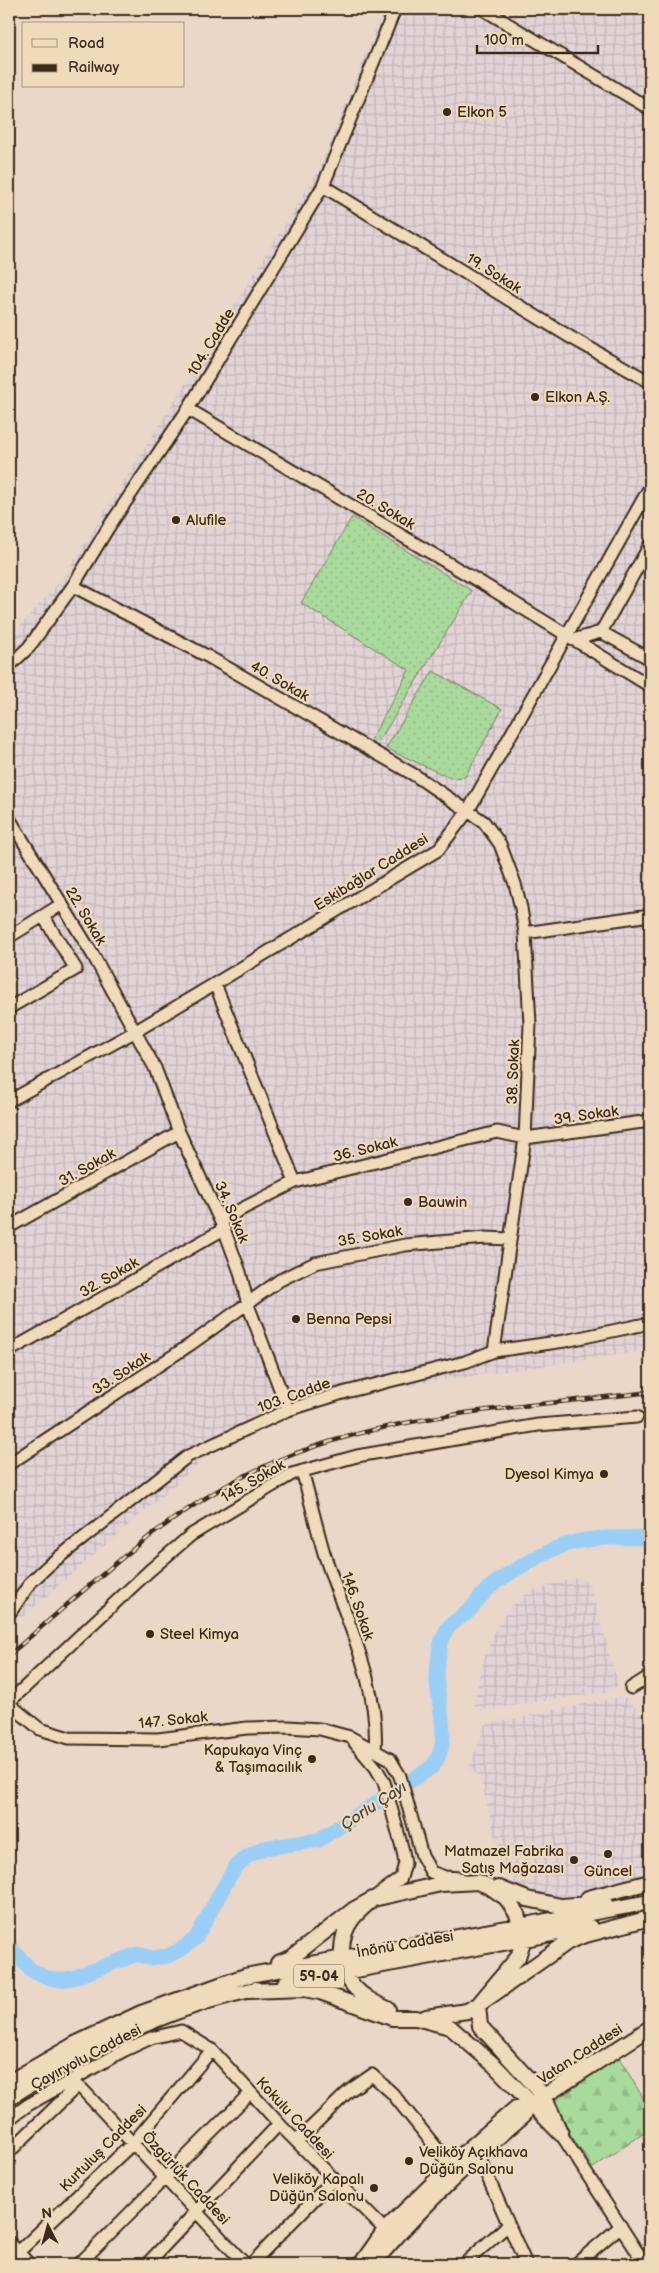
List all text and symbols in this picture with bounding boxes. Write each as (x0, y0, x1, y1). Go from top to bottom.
legend (22, 22, 185, 88)
scale bar (477, 22, 598, 54)
text: 100 m (484, 31, 524, 50)
text: Road (68, 34, 104, 53)
text: Railway (68, 58, 119, 77)
place label: Elkon 5 (457, 103, 507, 122)
marker: Elkon 5 (441, 106, 453, 118)
street label: 19. Sokak (463, 249, 525, 298)
street label: 104. Cadde (184, 305, 239, 380)
place label: Elkon A.Ş. (545, 388, 610, 407)
marker: Elkon A.Ş. (529, 391, 541, 403)
street label: 20. Sokak (353, 485, 419, 535)
place label: Alufile (186, 511, 226, 530)
marker: Alufile (170, 514, 182, 526)
street label: 40. Sokak (247, 657, 313, 706)
street label: Eskibağlar Caddesi (311, 830, 432, 915)
street label: 22. Sokak (61, 884, 111, 950)
street label: 38. Sokak (503, 1038, 524, 1105)
street label: 39. Sokak (553, 1101, 620, 1129)
street label: 36. Sokak (331, 1132, 400, 1167)
street label: 31. Sokak (55, 1144, 120, 1191)
street label: 34. Sokak (210, 1178, 253, 1247)
place label: Bauwin (418, 1193, 467, 1212)
marker: Bauwin (402, 1196, 414, 1208)
street label: 35. Sokak (336, 1221, 404, 1251)
street label: 32. Sokak (76, 1253, 143, 1302)
place label: Benna Pepsi (306, 1310, 392, 1329)
marker: Benna Pepsi (290, 1313, 302, 1325)
street label: 33. Sokak (89, 1347, 155, 1399)
street label: 103. Cadde (255, 1374, 333, 1417)
street label: 145. Sokak (218, 1455, 289, 1507)
place label: Dyesol Kimya (505, 1465, 594, 1484)
marker: Dyesol Kimya (598, 1468, 610, 1480)
street label: 146. Sokak (337, 1569, 378, 1644)
place label: Steel Kimya (160, 1625, 239, 1644)
marker: Steel Kimya (144, 1628, 156, 1640)
street label: 147. Sokak (137, 1707, 209, 1734)
place label: Kapukaya Vinç & Taşımacılık (204, 1741, 303, 1777)
marker: Kapukaya Vinç & Taşımacılık (306, 1753, 318, 1765)
water label: Çorlu Çayı (337, 1778, 411, 1835)
place label: Matmazel Fabrika Satış Mağazası (444, 1842, 564, 1878)
marker: Güncel (602, 1848, 614, 1860)
marker: Matmazel Fabrika Satış Mağazası (568, 1854, 580, 1866)
place label: Güncel (584, 1862, 632, 1881)
street label: İnönü Caddesi (355, 1927, 455, 1962)
road number: 59-04 (294, 1964, 344, 1988)
street label: Çayıryolu Caddesi (28, 2020, 145, 2095)
street label: Vatan Caddesi (534, 2020, 627, 2089)
street label: Kokulu Caddesi (252, 2073, 338, 2163)
street label: Kurtuluş Caddesi (56, 2101, 151, 2196)
street label: Özgürlük Caddesi (138, 2128, 234, 2229)
place label: Veliköy Açıkhava Düğün Salonu (419, 2143, 528, 2179)
marker: Veliköy Açıkhava Düğün Salonu (403, 2155, 415, 2167)
place label: Veliköy Kapalı Düğün Salonu (269, 2170, 364, 2206)
marker: Veliköy Kapalı Düğün Salonu (368, 2182, 380, 2194)
north arrow (22, 2200, 72, 2250)
text: N (41, 2205, 53, 2223)

